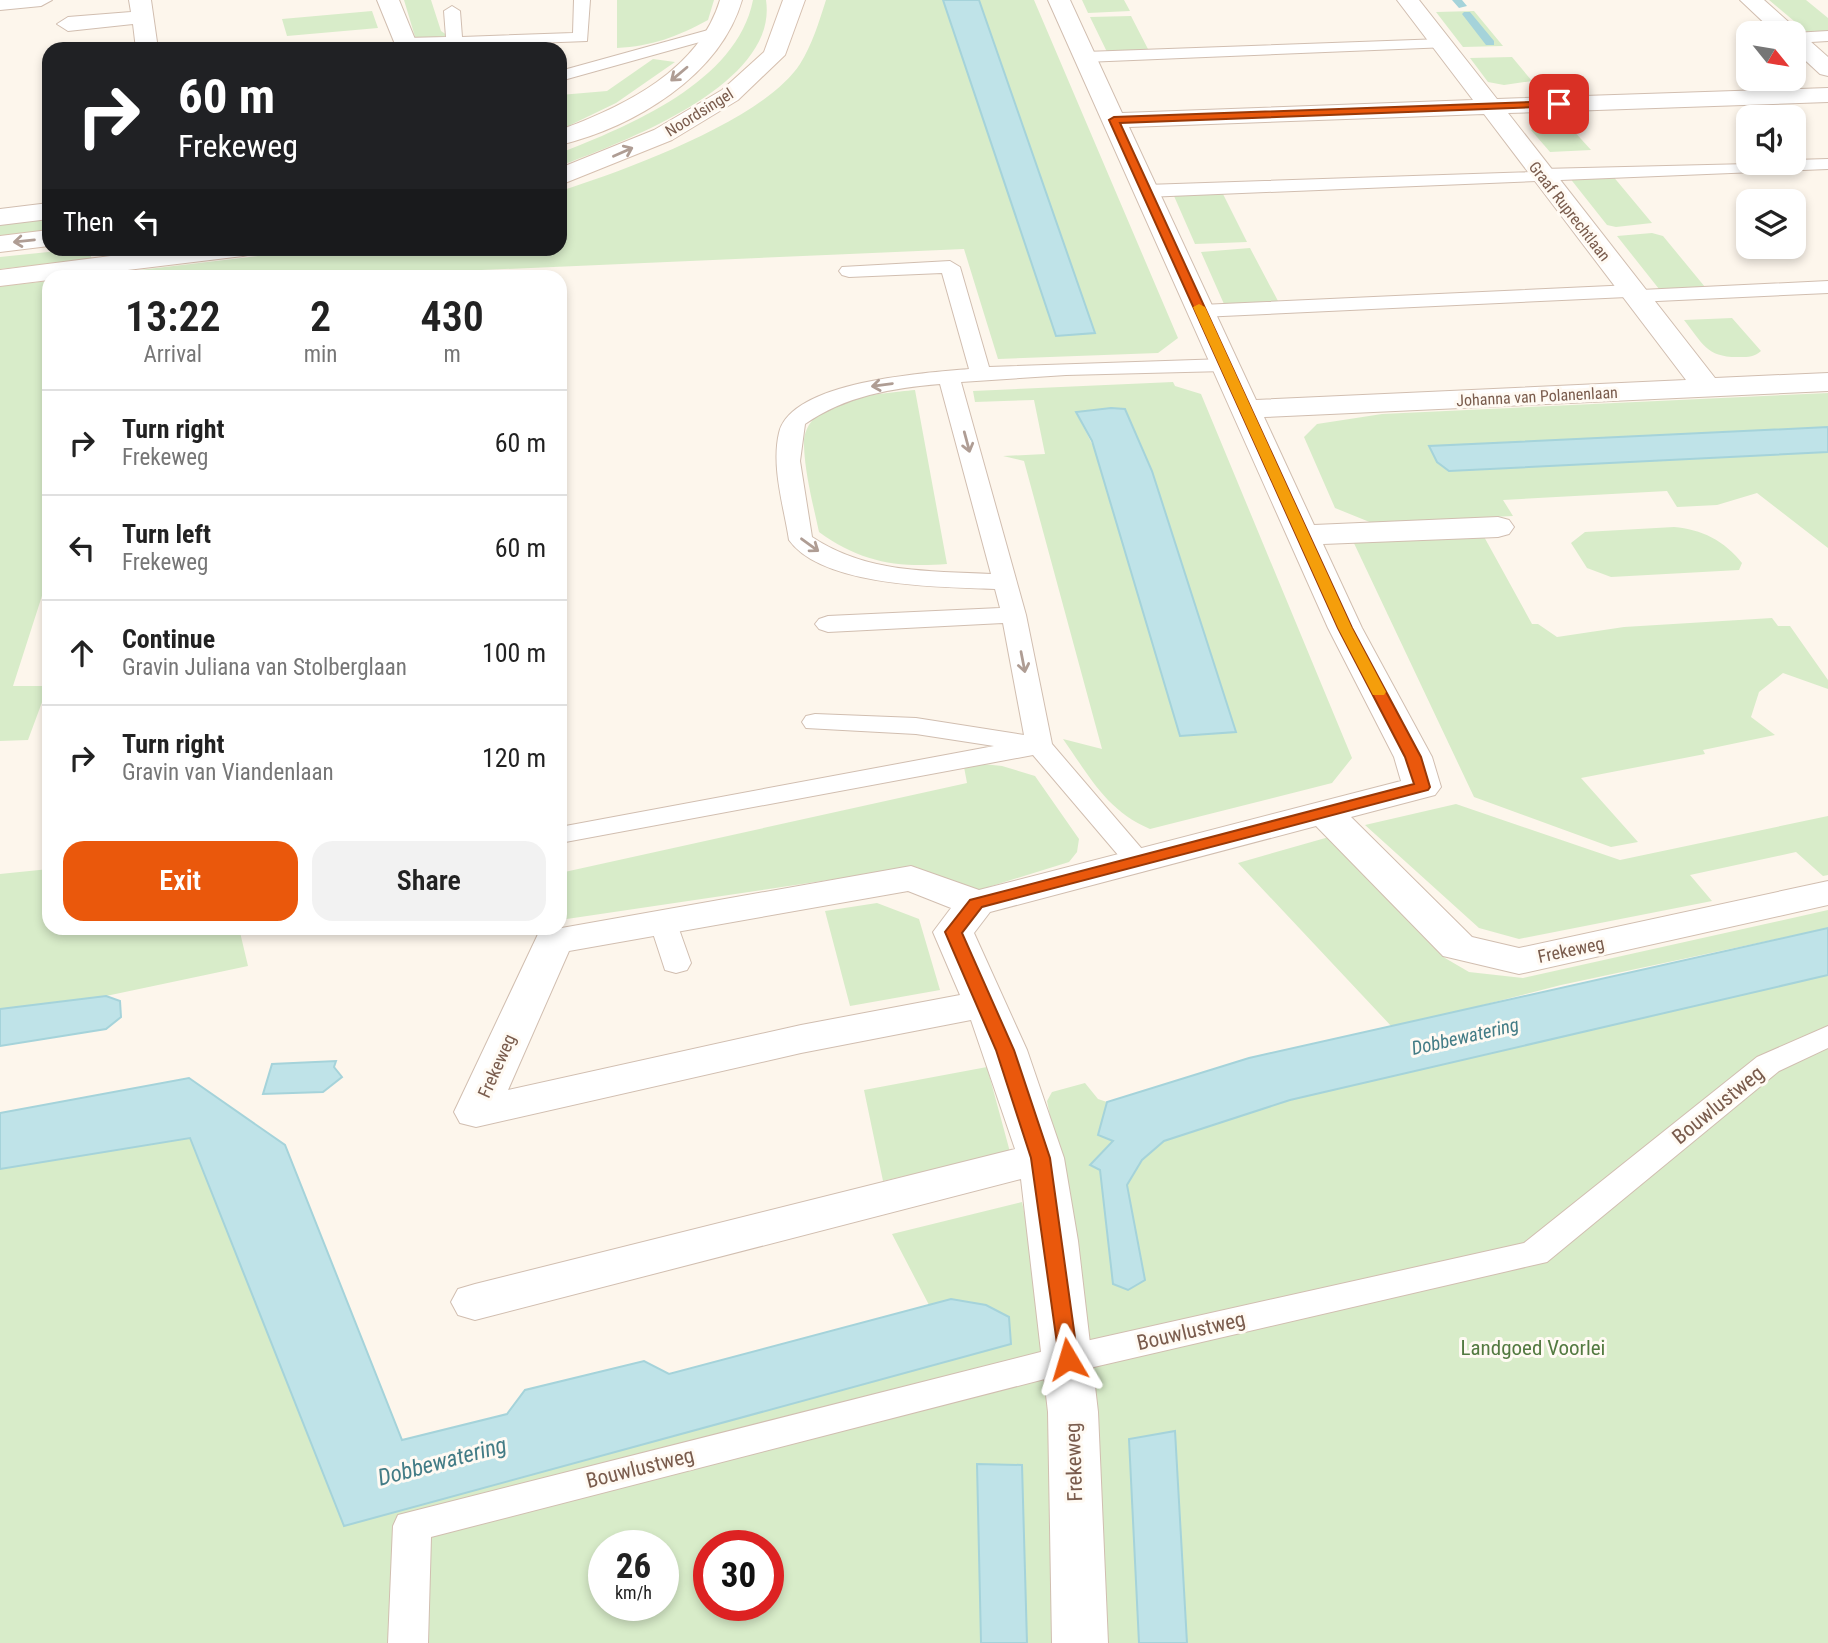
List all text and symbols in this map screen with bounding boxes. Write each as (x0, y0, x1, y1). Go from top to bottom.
north arrow (1736, 21, 1806, 91)
map controls (1736, 21, 1806, 259)
one-way arrow (670, 66, 688, 82)
text: 60 m (178, 68, 275, 125)
icon: right (63, 70, 154, 161)
pin (1529, 74, 1589, 134)
street label: Noordsingel (662, 84, 737, 141)
icon: arrive (1540, 85, 1578, 123)
button: sound (1736, 105, 1806, 175)
text: Frekeweg (178, 127, 298, 165)
one-way arrow (612, 145, 634, 158)
street label: Graaf Ruprechtlaan (1525, 158, 1614, 265)
button: layers (1736, 189, 1806, 259)
icon: left (128, 203, 166, 241)
text: Then (63, 207, 114, 237)
one-way arrow (14, 235, 36, 248)
text: 13:22 (125, 292, 221, 341)
text: 2 (310, 292, 331, 341)
text: 430 (421, 292, 484, 341)
text: Arrival (144, 341, 202, 368)
text: min (304, 341, 337, 368)
text: m (444, 341, 461, 368)
one-way arrow (871, 379, 894, 392)
street label: Johanna van Polanenlaan (1456, 383, 1618, 410)
text: Turn right (122, 414, 224, 444)
icon: right (63, 424, 101, 462)
text: 60 m (495, 428, 546, 458)
one-way arrow (962, 431, 975, 453)
text: Frekeweg (122, 444, 208, 471)
text: Turn left (122, 519, 211, 549)
icon: left (63, 529, 101, 567)
text: 60 m (495, 533, 546, 563)
one-way arrow (800, 538, 819, 552)
text: Frekeweg (122, 549, 208, 576)
text: Continue (122, 624, 215, 654)
icon: ahead (63, 634, 101, 672)
text: 100 m (482, 638, 546, 668)
one-way arrow (1017, 650, 1031, 673)
text: Gravin Juliana van Stolberglaan (122, 654, 407, 681)
text: Turn right (122, 729, 224, 759)
icon: right (63, 739, 101, 777)
text: 120 m (482, 743, 546, 773)
text: Gravin van Viandenlaan (122, 759, 334, 786)
button: Exit (63, 841, 298, 921)
button: Share (312, 841, 546, 921)
street label: Frekeweg (1536, 932, 1606, 967)
water label: Dobbewatering (1409, 1013, 1521, 1060)
street label: Frekeweg (473, 1031, 520, 1101)
street label: Bouwlustweg (1668, 1061, 1768, 1149)
street label: Bouwlustweg (1135, 1307, 1247, 1355)
position arrow (1031, 1322, 1105, 1396)
park label: Landgoed Voorlei (1461, 1336, 1605, 1360)
street label: Frekeweg (1061, 1422, 1087, 1502)
water label: Dobbewatering (375, 1431, 510, 1492)
street label: Bouwlustweg (584, 1443, 696, 1493)
speed limit sign: 30 (693, 1530, 784, 1621)
text: 26 (616, 1546, 651, 1587)
text: km/h (615, 1582, 652, 1603)

